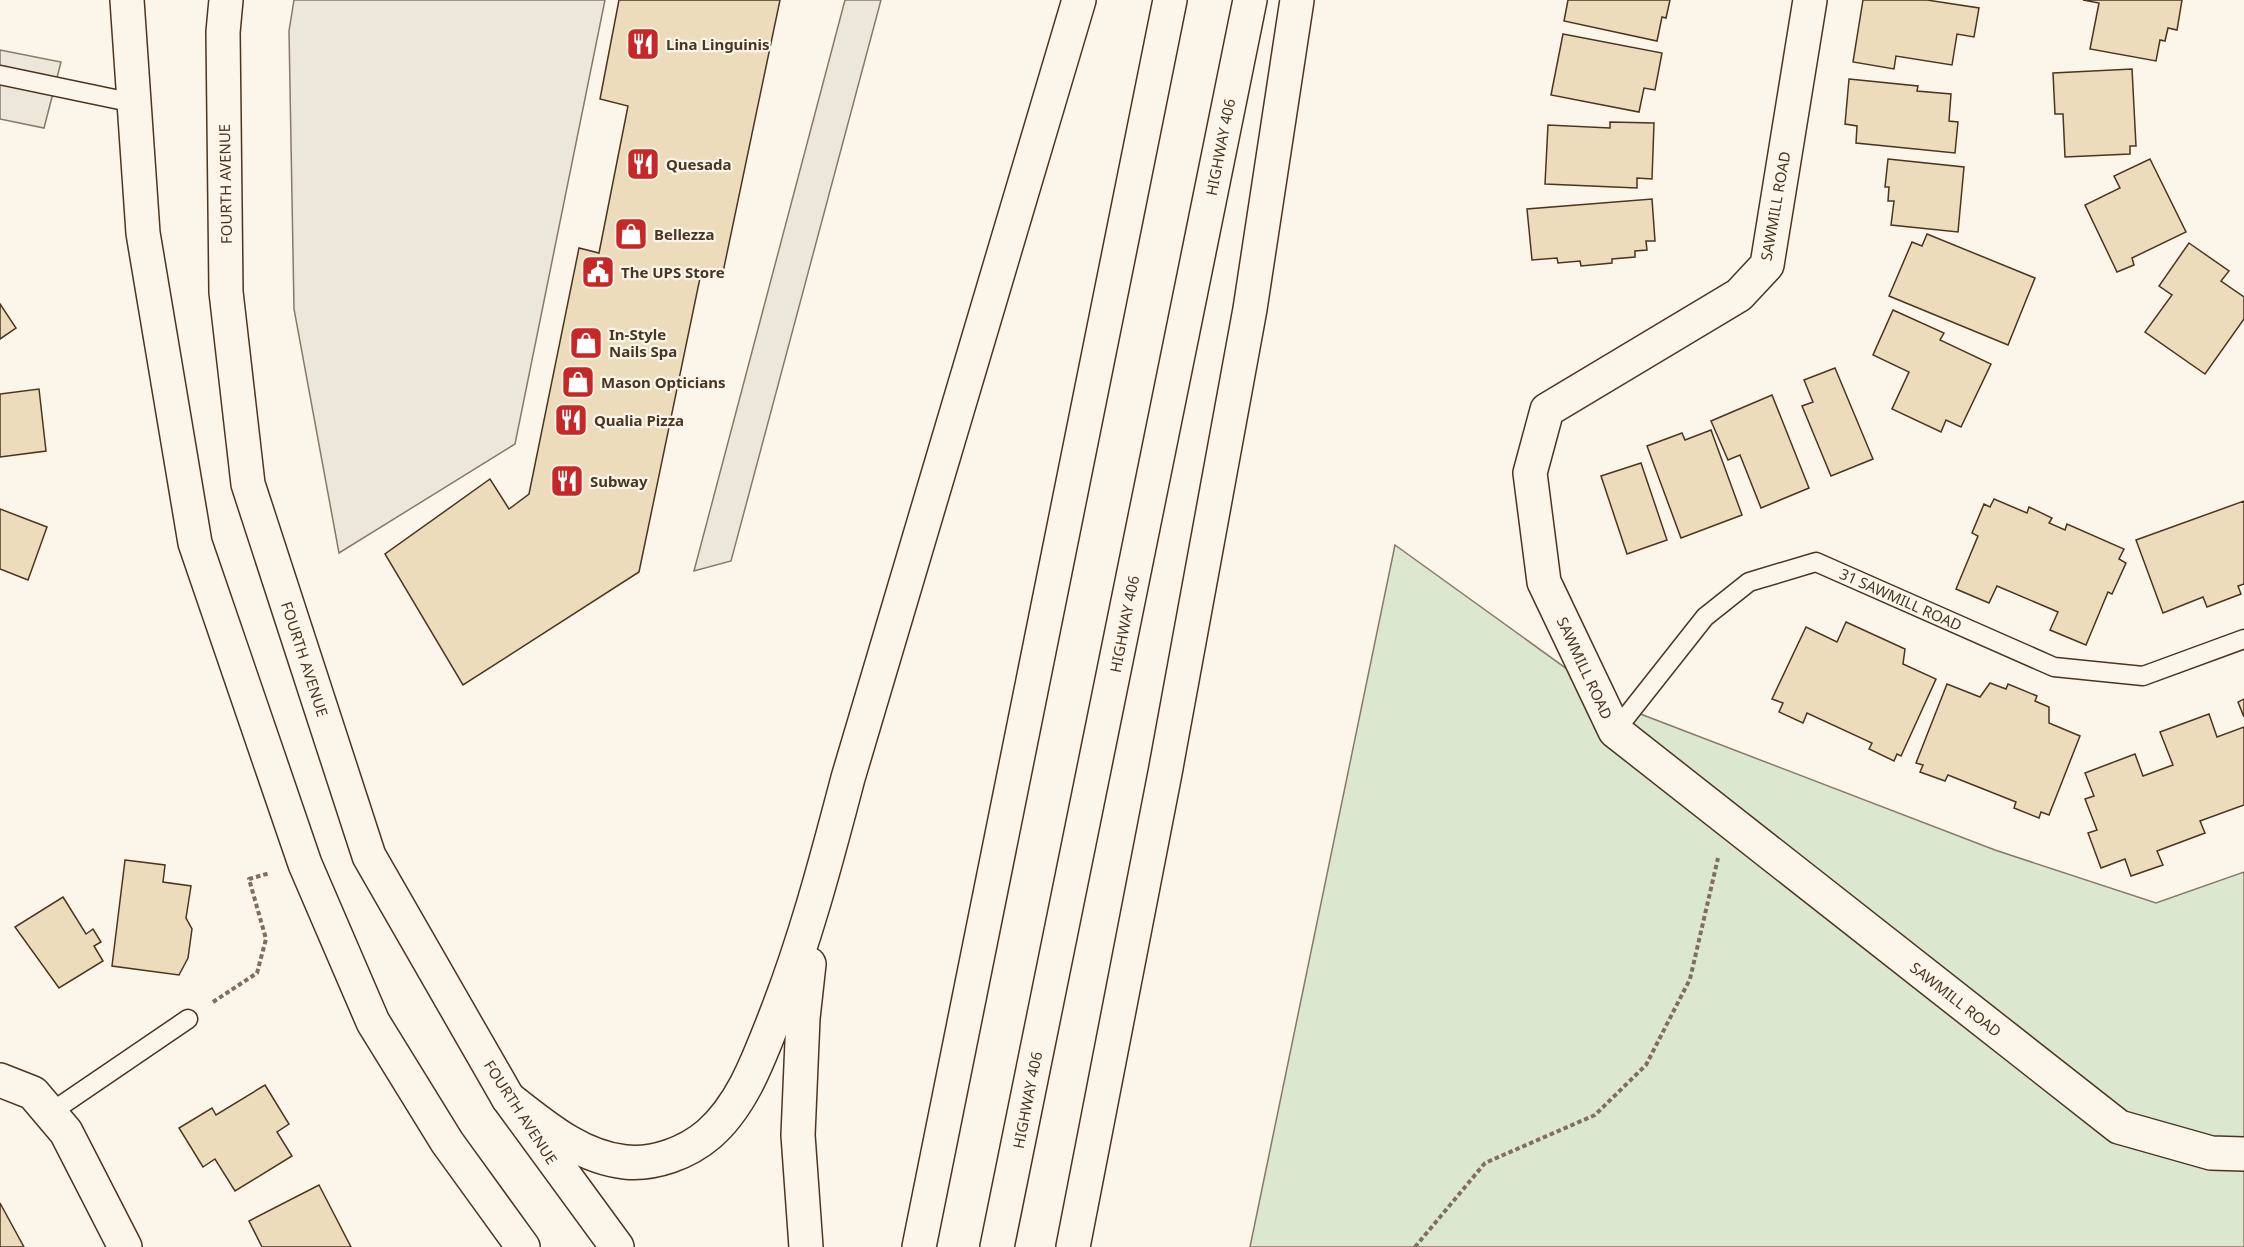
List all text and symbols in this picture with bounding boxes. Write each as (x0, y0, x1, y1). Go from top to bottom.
restaurant icon: Lina Linguinis (625, 26, 661, 62)
place label: Lina Linguinis (666, 34, 770, 54)
street label: HIGHWAY 406 (1201, 97, 1239, 197)
street label: FOURTH AVENUE (214, 124, 236, 244)
restaurant icon: Quesada (625, 146, 661, 182)
street label: SAWMILL ROAD (1756, 150, 1794, 262)
place label: Quesada (666, 154, 732, 174)
shop icon: Bellezza (613, 216, 649, 252)
place label: Bellezza (654, 224, 714, 244)
public building icon: The UPS Store (580, 254, 616, 290)
place label: The UPS Store (621, 262, 725, 282)
place label: In-Style Nails Spa (609, 324, 677, 361)
shop icon: In-Style Nails Spa (568, 325, 604, 361)
shop icon: Mason Opticians (560, 364, 596, 400)
place label: Mason Opticians (601, 372, 726, 392)
restaurant icon: Qualia Pizza (553, 402, 589, 438)
place label: Qualia Pizza (594, 410, 684, 430)
restaurant icon: Subway (549, 463, 585, 499)
place label: Subway (590, 471, 648, 491)
street label: 31 SAWMILL ROAD (1837, 563, 1965, 635)
street label: HIGHWAY 406 (1105, 574, 1143, 674)
street label: FOURTH AVENUE (277, 599, 333, 719)
street label: SAWMILL ROAD (1553, 614, 1617, 722)
street label: SAWMILL ROAD (1906, 957, 2006, 1041)
street label: HIGHWAY 406 (1008, 1050, 1046, 1150)
street label: FOURTH AVENUE (480, 1056, 562, 1168)

